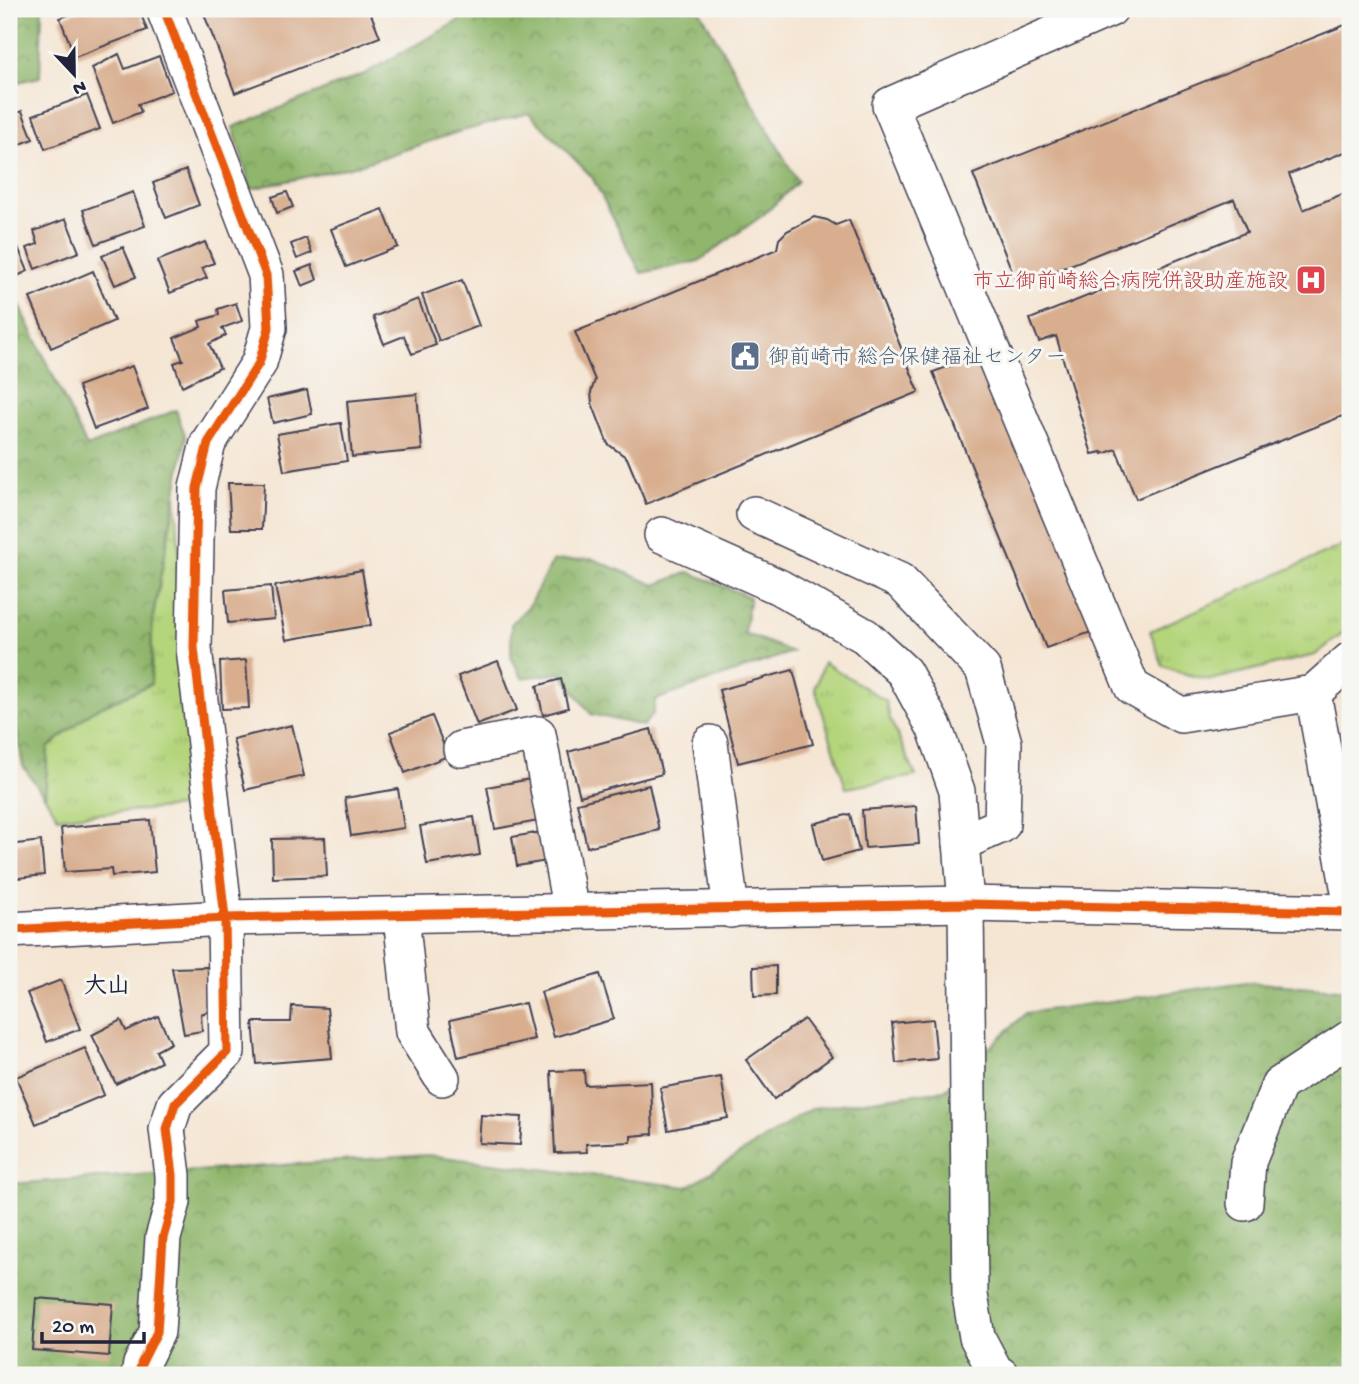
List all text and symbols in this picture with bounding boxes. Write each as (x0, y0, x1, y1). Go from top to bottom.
north arrow (38, 38, 108, 108)
text: N (69, 74, 89, 100)
hospital icon: 市立御前崎総合病院併設助産施設 (1294, 263, 1328, 297)
place label: 市立御前崎総合病院併設助産施設 (973, 270, 1288, 296)
public building icon: 御前崎市 総合保健福祉センター (728, 339, 762, 373)
place label: 御前崎市 総合保健福祉センター (768, 346, 1066, 372)
district label: 大山 (84, 973, 130, 1001)
scale bar (42, 1300, 144, 1344)
text: 20 m (52, 1316, 94, 1341)

